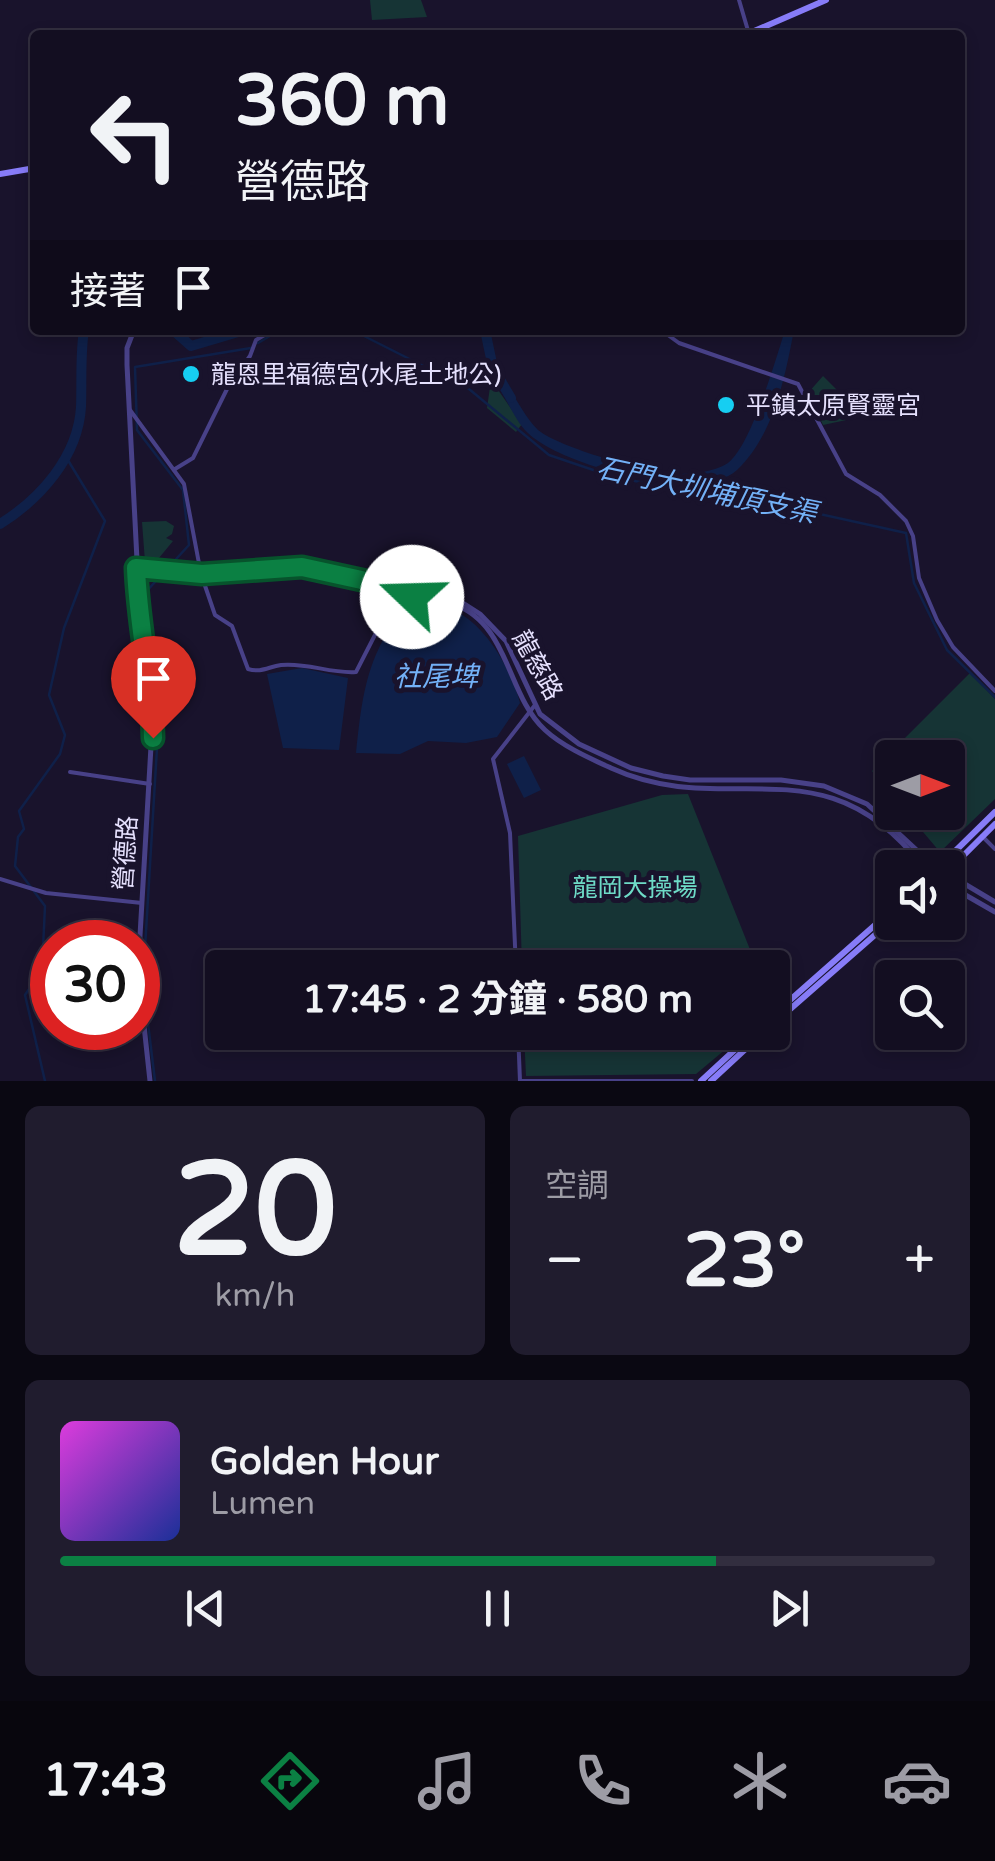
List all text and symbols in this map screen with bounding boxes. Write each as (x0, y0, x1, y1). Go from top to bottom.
text: 360 m (235, 60, 449, 144)
icon: left (70, 70, 200, 200)
text: 營德路 (235, 156, 370, 210)
icon: arrive (166, 260, 221, 315)
text: 接著 (70, 269, 146, 315)
place label: 龍恩里福德宮(水尾土地公) (211, 360, 502, 390)
marker: 龍恩里福德宮(水尾土地公) (180, 363, 202, 385)
place label: 平鎮太原賢靈宮 (746, 391, 921, 421)
marker: 平鎮太原賢靈宮 (715, 394, 737, 416)
water label: 石門大圳埔頂支渠 (594, 451, 824, 532)
position arrow (360, 545, 464, 649)
street label: 龍慈路 (506, 625, 568, 706)
pin (111, 636, 196, 739)
icon: arrive (126, 651, 181, 706)
water label: 社尾埤 (394, 660, 481, 694)
north arrow (875, 740, 965, 830)
map controls (875, 740, 965, 1050)
street label: 營德路 (108, 815, 144, 892)
button: sound (875, 850, 965, 940)
park label: 龍岡大操場 (572, 873, 698, 903)
speed limit sign: 30 (30, 920, 160, 1050)
button: search (875, 960, 965, 1050)
text: 17:45 · 2 分鐘 · 580 m (302, 977, 693, 1023)
text: 20 (173, 1134, 337, 1290)
text: 空調 (545, 1167, 609, 1205)
text: 23° (683, 1216, 805, 1306)
text: − (545, 1228, 584, 1294)
text: + (904, 1228, 935, 1294)
text: km/h (215, 1277, 295, 1315)
text: Golden Hour (210, 1439, 439, 1485)
text: Lumen (210, 1485, 315, 1523)
icon: previous (178, 1581, 233, 1636)
icon: pause (470, 1581, 525, 1636)
icon: next (762, 1581, 817, 1636)
icon: directions (255, 1746, 325, 1816)
icon: music (412, 1746, 482, 1816)
icon: phone (568, 1746, 638, 1816)
icon: climate (725, 1746, 795, 1816)
icon: car (882, 1746, 952, 1816)
text: 17:43 (43, 1754, 168, 1808)

